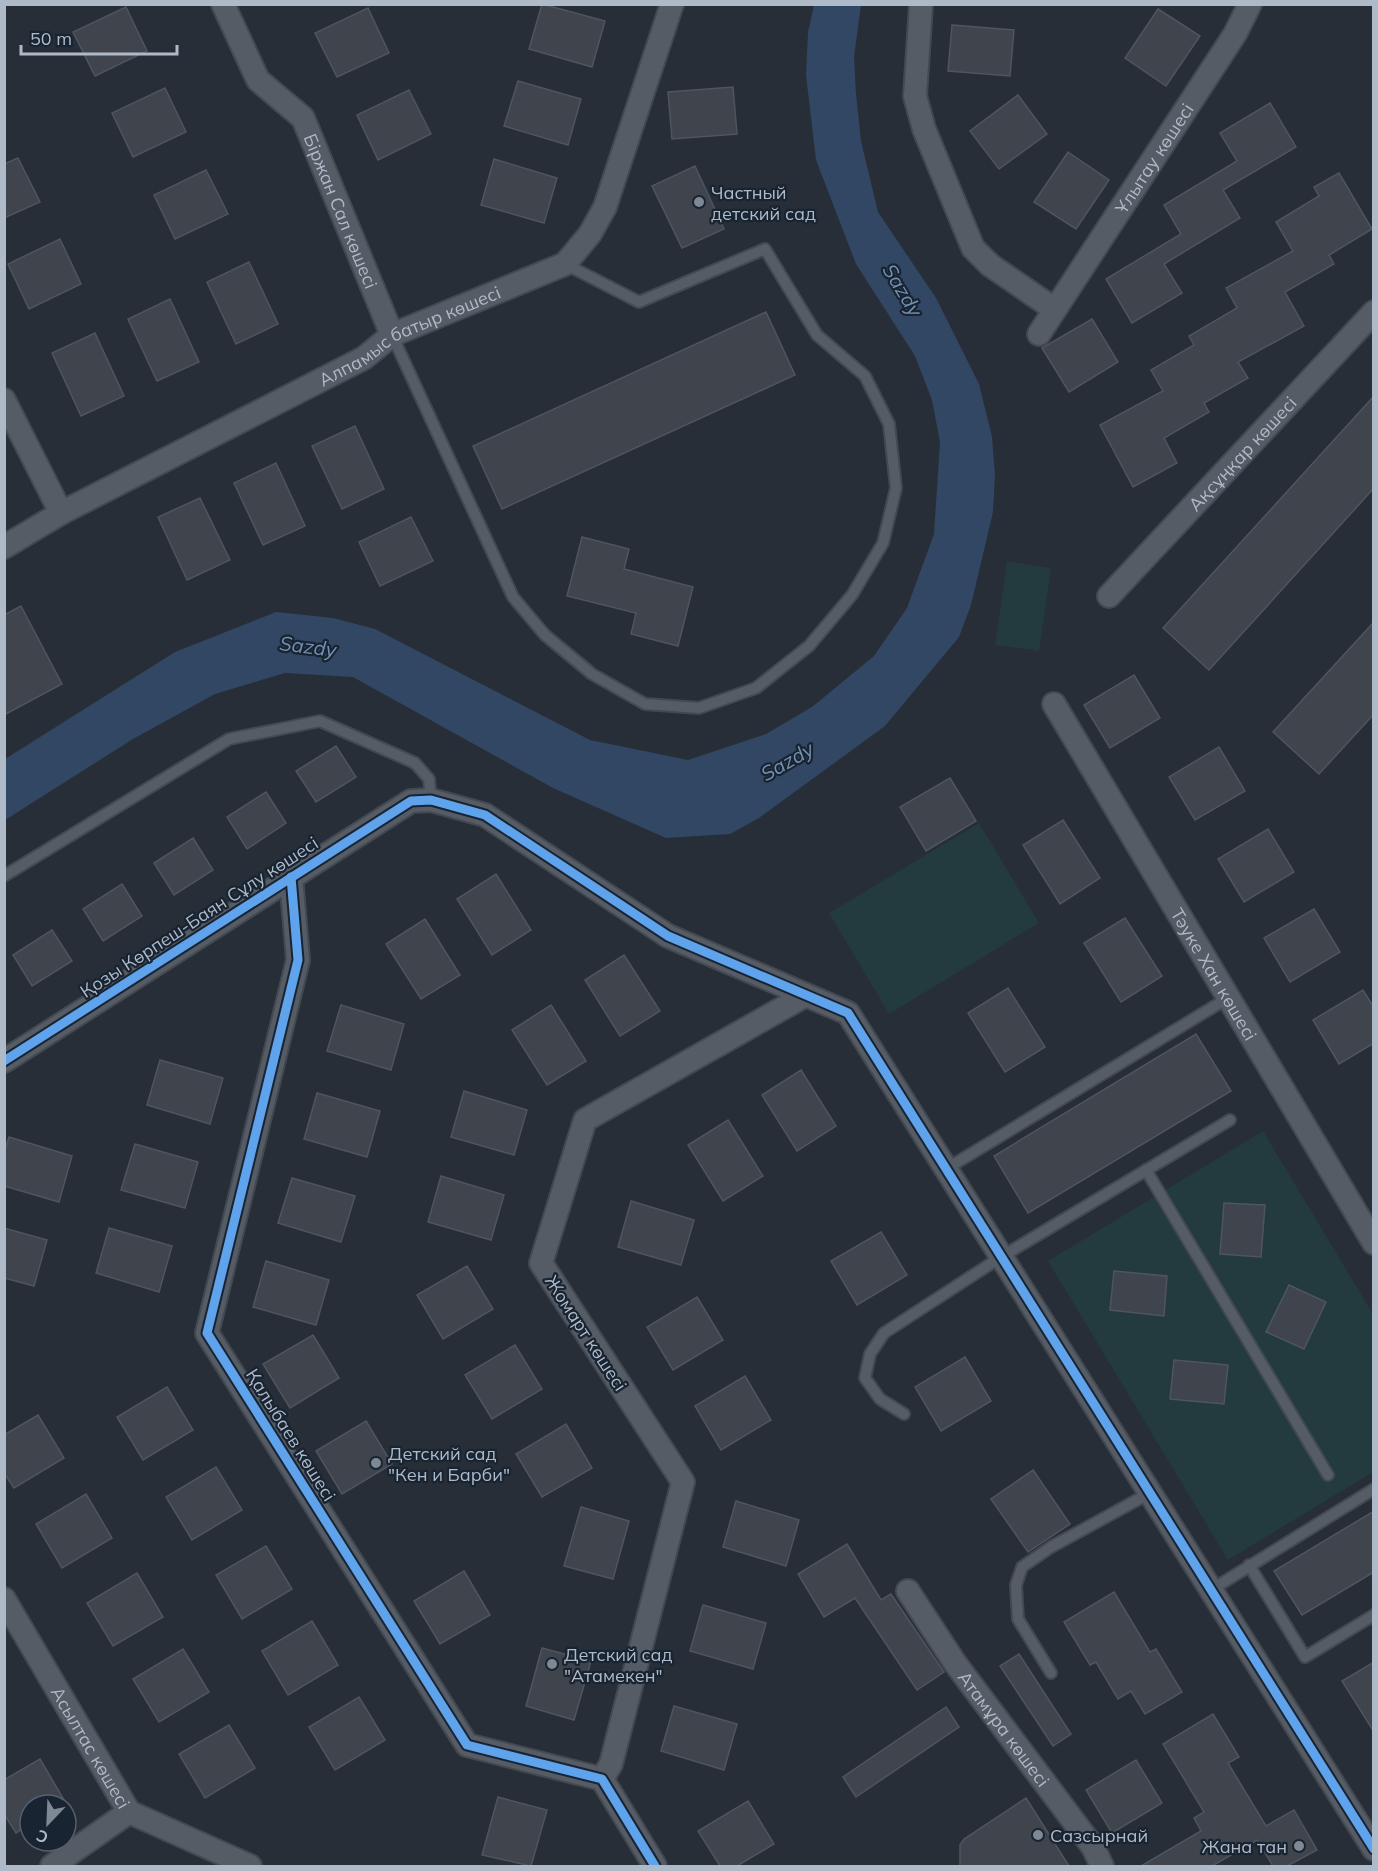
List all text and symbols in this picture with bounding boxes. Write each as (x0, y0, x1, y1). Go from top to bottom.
scale bar (21, 18, 177, 56)
text: 50 m (30, 27, 72, 50)
street label: Ұлытау көшесі (1109, 99, 1198, 218)
street label: Біржан Сал көшесі (299, 130, 383, 292)
place label: Частный детский сад (711, 181, 816, 225)
marker: Частный детский сад (692, 195, 706, 209)
water label: Sazdy (878, 259, 929, 322)
street label: Алпамыс батыр көшесі (314, 280, 504, 391)
street label: Ақсұңқар көшесі (1183, 391, 1301, 516)
water label: Sazdy (278, 630, 339, 662)
water label: Sazdy (756, 735, 819, 786)
street label: Қозы Көрпеш-Баян Сұлу көшесі (76, 831, 322, 1003)
street label: Тәуке Хан көшесі (1166, 904, 1263, 1044)
street label: Жомарт көшесі (540, 1271, 632, 1395)
street label: Қалыбаев көшесі (241, 1365, 341, 1505)
place label: Детский сад "Кен и Барби" (388, 1442, 510, 1486)
marker: Детский сад "Кен и Барби" (369, 1456, 383, 1470)
place label: Детский сад "Атамекен" (564, 1643, 673, 1687)
marker: Детский сад "Атамекен" (545, 1657, 559, 1671)
street label: Атамұра көшесі (953, 1666, 1055, 1791)
street label: Асылтас көшесі (46, 1682, 136, 1813)
north arrow (18, 1793, 78, 1853)
place label: Сазсырнай (1050, 1824, 1148, 1847)
text: С (33, 1825, 51, 1848)
marker: Сазсырнай (1031, 1828, 1045, 1842)
place label: Жана тан (1202, 1835, 1287, 1858)
marker: Жана тан (1292, 1839, 1306, 1853)

